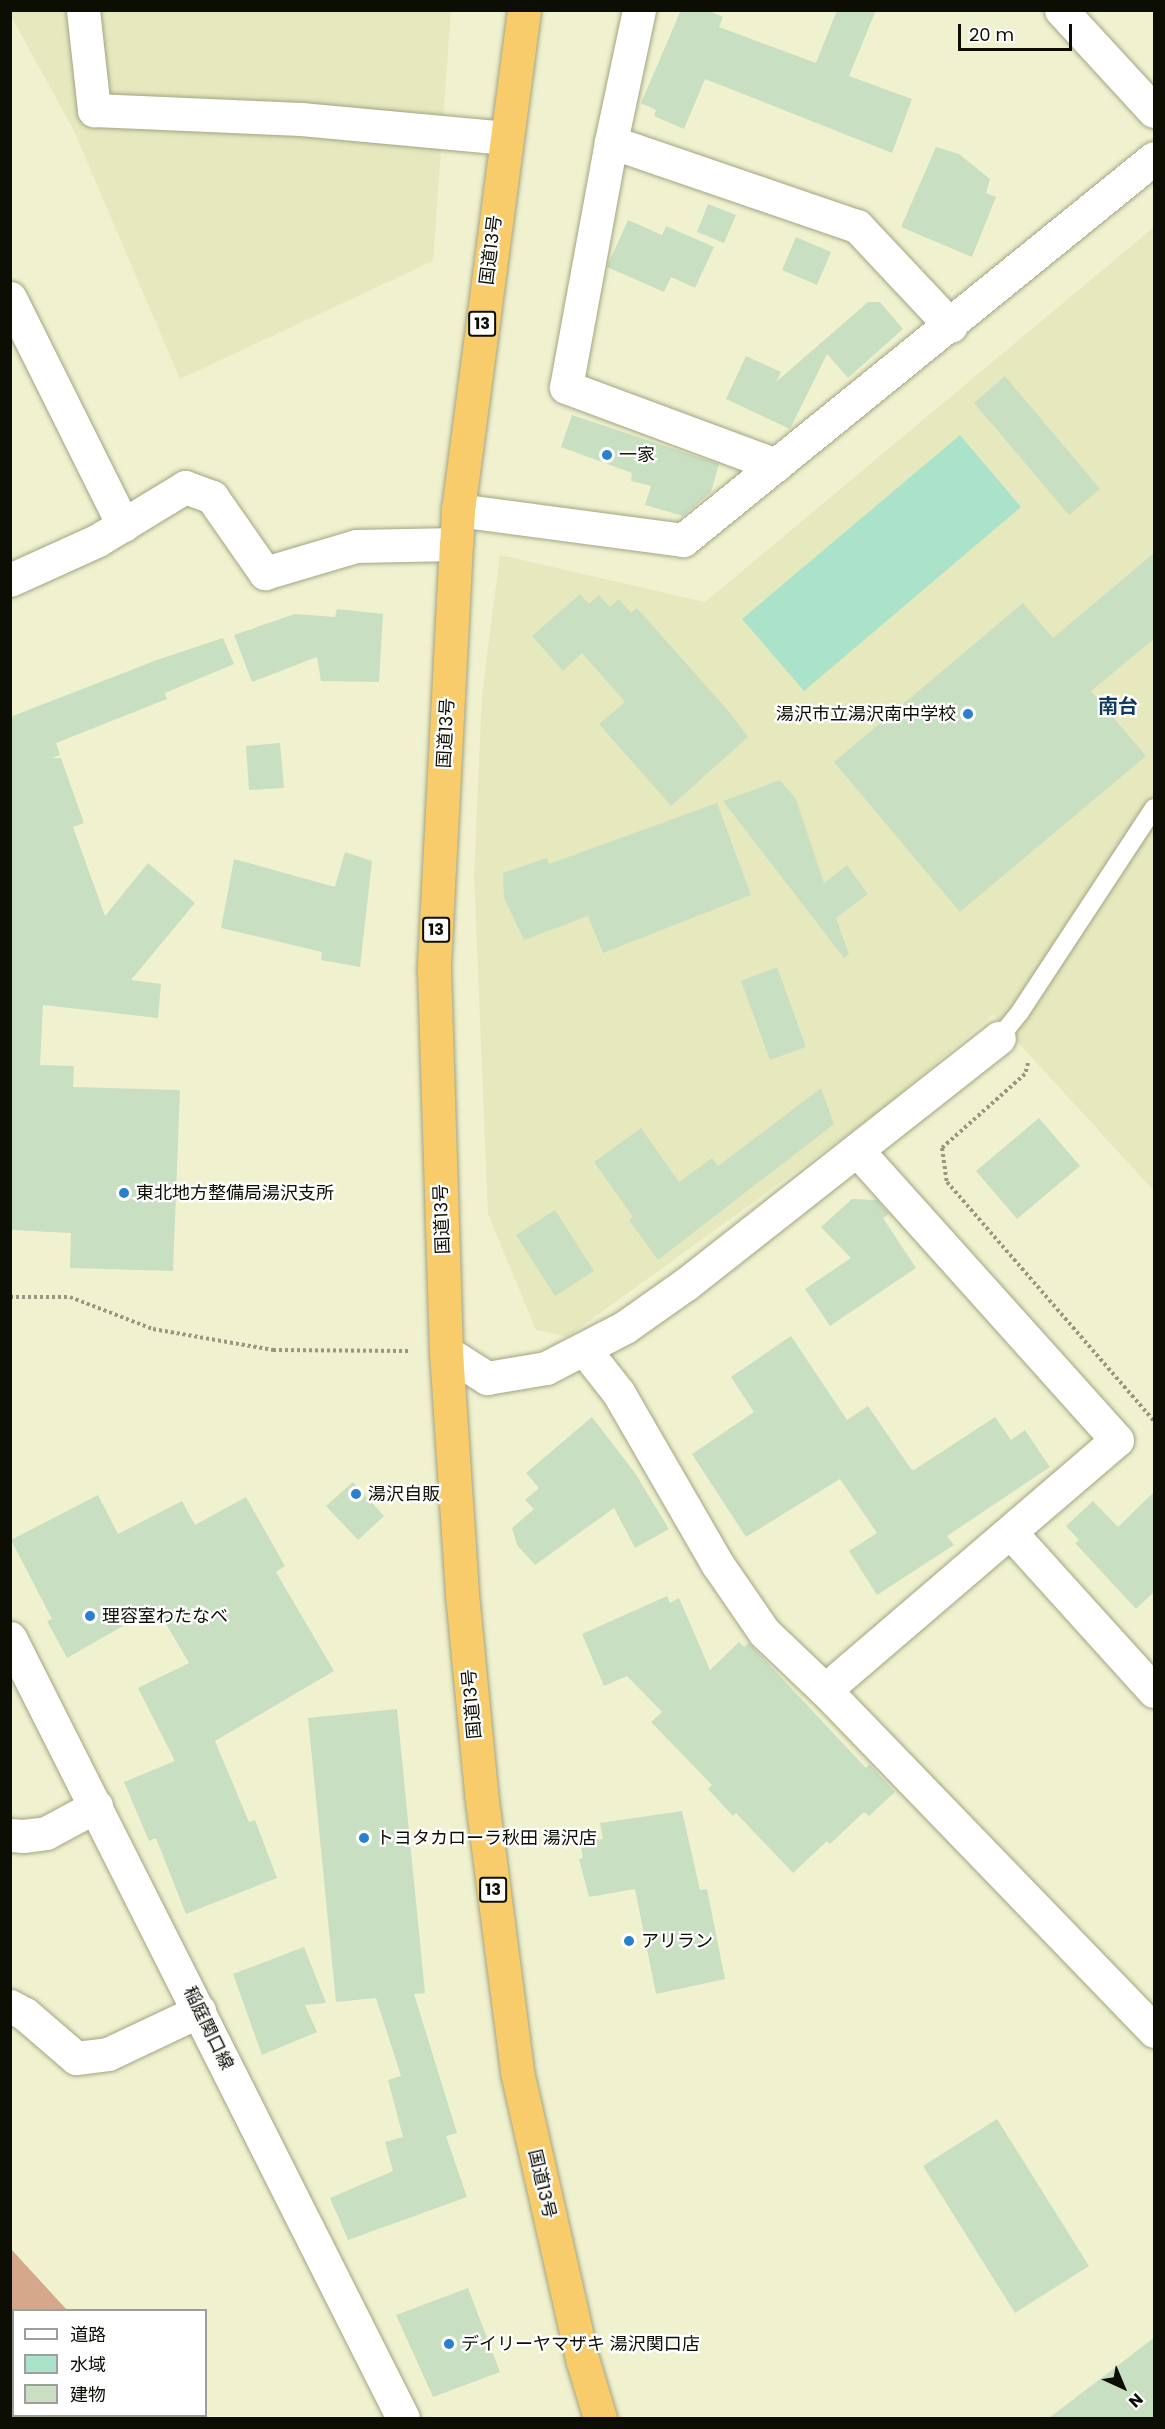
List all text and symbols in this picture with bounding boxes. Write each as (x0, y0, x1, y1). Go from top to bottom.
scale bar (961, 12, 1075, 50)
text: 20 m (969, 22, 1014, 47)
street label: 国道13号 (476, 214, 506, 286)
road number: 13 (467, 311, 497, 337)
place label: 一家 (619, 444, 655, 466)
marker: 一家 (600, 448, 614, 462)
district label: 南台 (1098, 694, 1138, 718)
street label: 国道13号 (433, 697, 459, 769)
place label: 湯沢市立湯沢南中学校 (776, 703, 956, 725)
marker: 湯沢市立湯沢南中学校 (961, 707, 975, 721)
road number: 13 (421, 917, 451, 943)
place label: 東北地方整備局湯沢支所 (136, 1182, 334, 1204)
street label: 国道13号 (430, 1183, 454, 1255)
marker: 東北地方整備局湯沢支所 (117, 1186, 131, 1200)
place label: 湯沢自販 (368, 1483, 440, 1505)
marker: 湯沢自販 (349, 1487, 363, 1501)
place label: 理容室わたなべ (102, 1605, 228, 1627)
marker: 理容室わたなべ (83, 1609, 97, 1623)
street label: 国道13号 (458, 1668, 486, 1740)
place label: トヨタカローラ秋田 湯沢店 (376, 1827, 597, 1849)
marker: トヨタカローラ秋田 湯沢店 (357, 1831, 371, 1845)
road number: 13 (478, 1877, 508, 1903)
place label: アリラン (641, 1930, 713, 1952)
marker: アリラン (622, 1934, 636, 1948)
street label: 稲庭関口線 (179, 1983, 237, 2073)
street label: 国道13号 (524, 2147, 560, 2221)
legend (12, 2309, 207, 2417)
text: 道路 (70, 2322, 106, 2347)
place label: デイリーヤマザキ 湯沢関口店 (461, 2333, 700, 2355)
marker: デイリーヤマザキ 湯沢関口店 (442, 2337, 456, 2351)
text: 水域 (70, 2352, 106, 2377)
north arrow (1093, 2357, 1153, 2417)
text: 建物 (70, 2382, 106, 2407)
text: N (1124, 2388, 1148, 2413)

